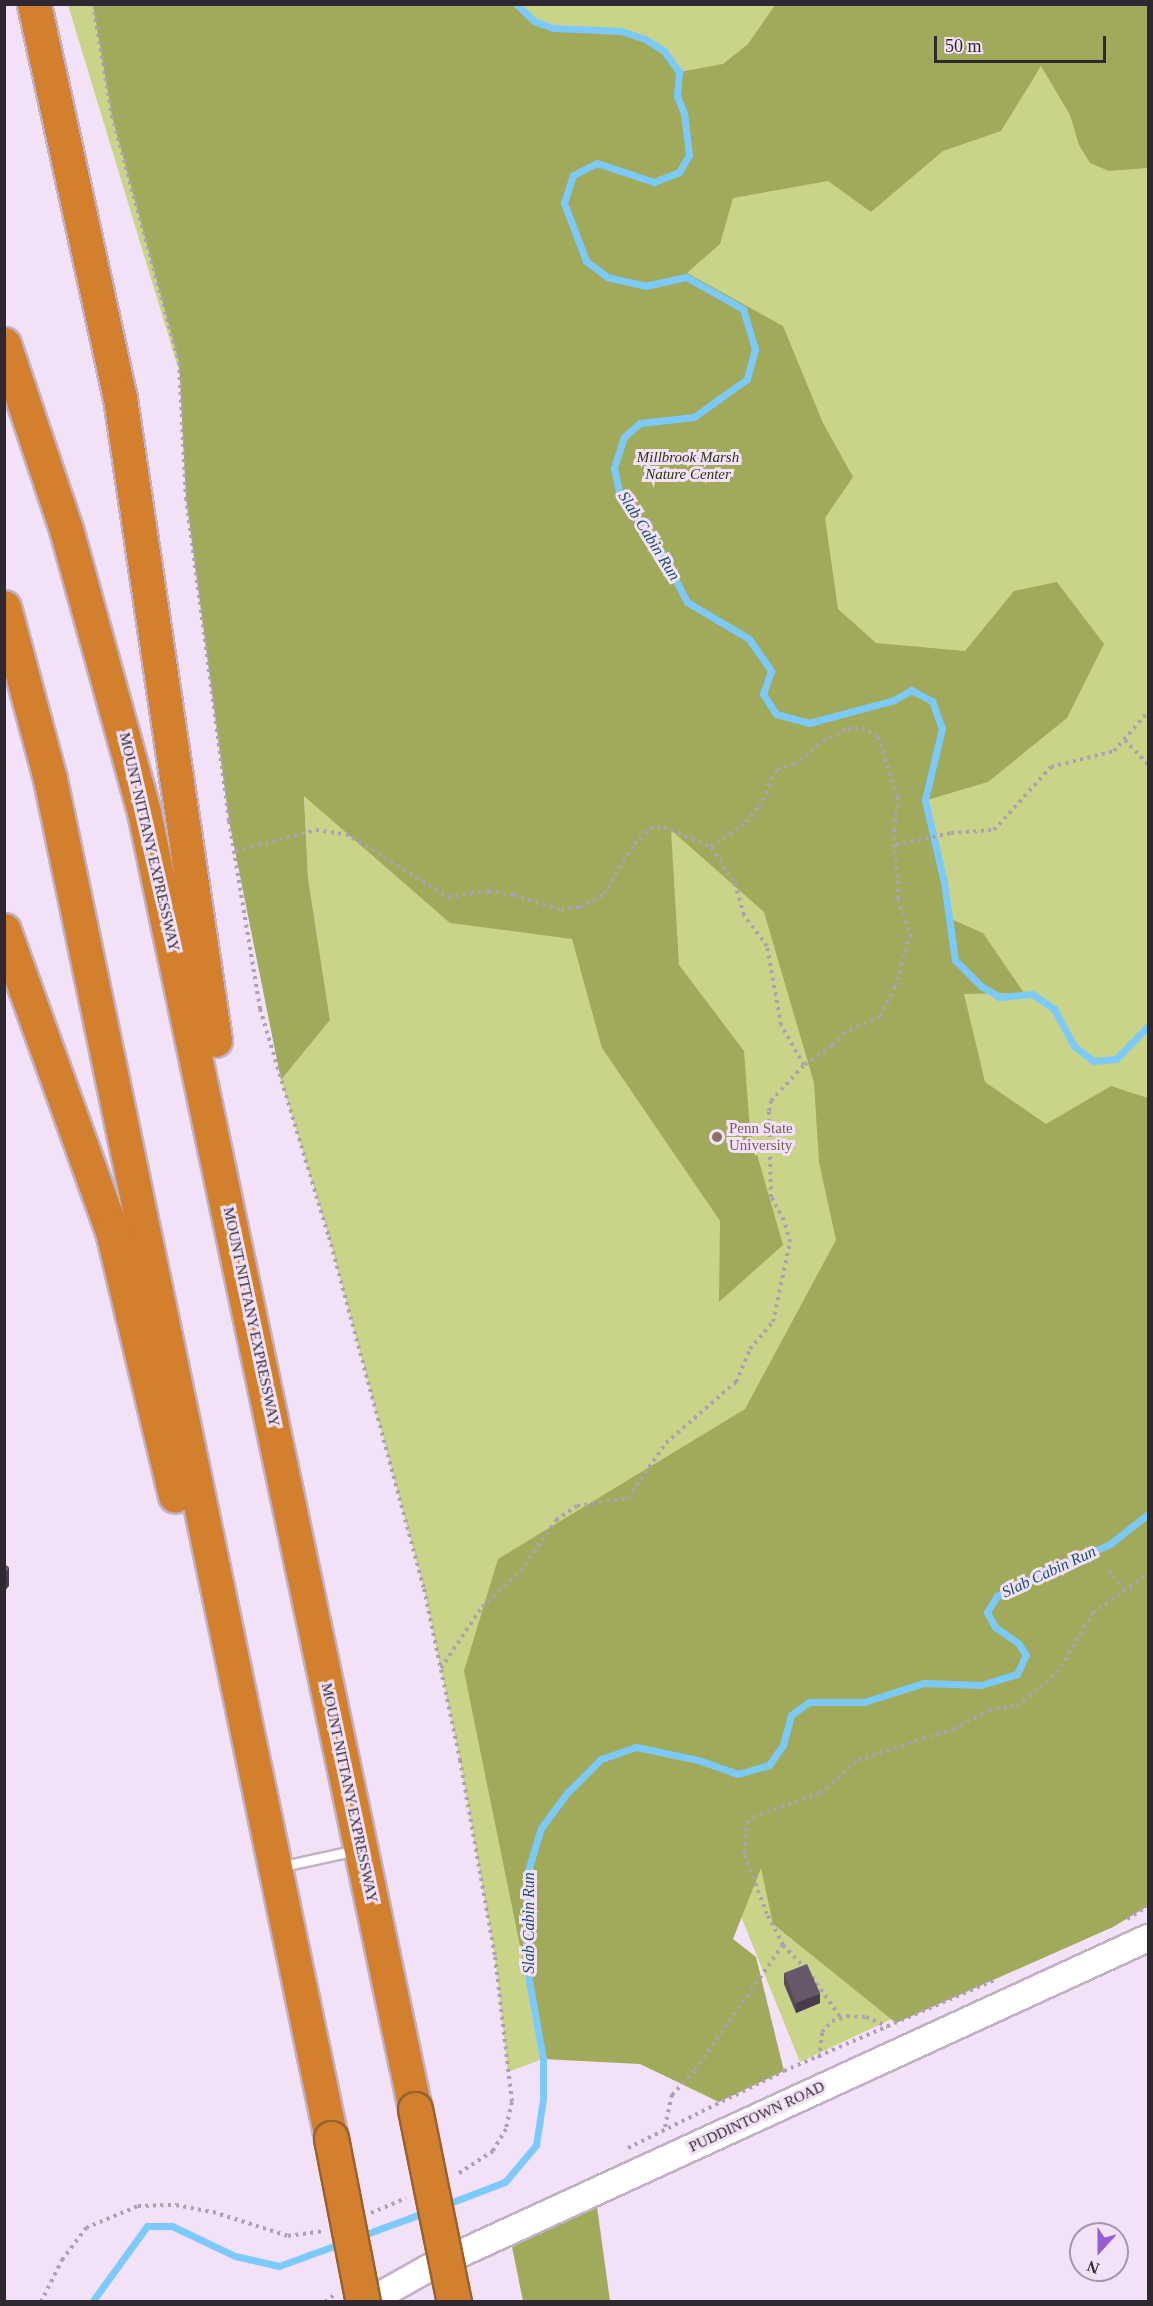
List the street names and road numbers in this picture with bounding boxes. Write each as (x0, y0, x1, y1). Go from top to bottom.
street label: MOUNT NITTANY EXPRESSWAY (115, 730, 183, 954)
street label: MOUNT NITTANY EXPRESSWAY (219, 1205, 283, 1429)
street label: MOUNT NITTANY EXPRESSWAY (317, 1681, 381, 1905)
street label: PUDDINTOWN ROAD (686, 2078, 828, 2156)

